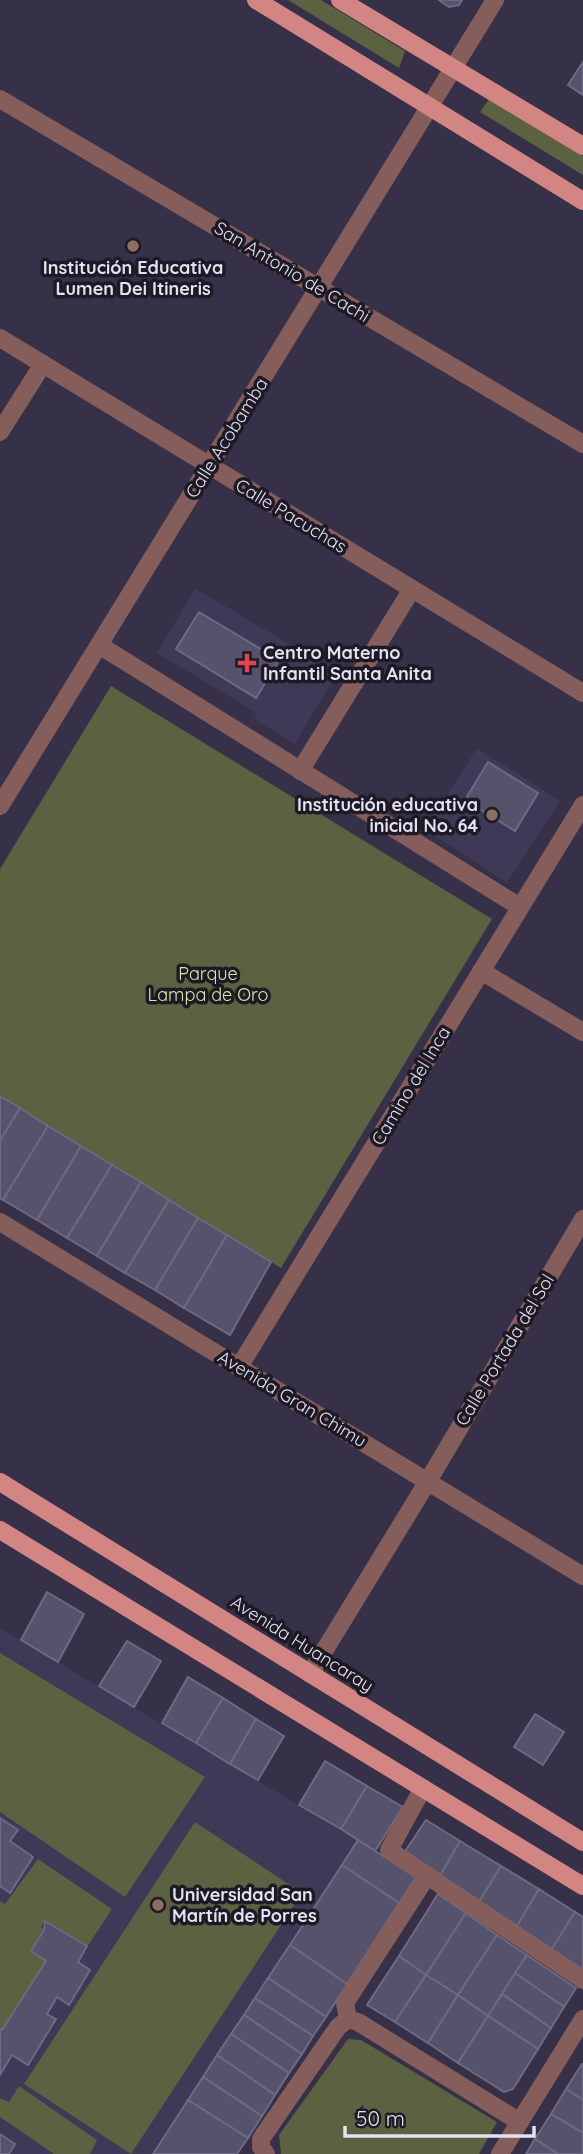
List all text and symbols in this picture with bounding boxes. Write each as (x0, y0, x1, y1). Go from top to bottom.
street label: San Antonio de Cachi (210, 216, 374, 327)
marker: Institución Educativa Lumen Dei Itineris (125, 238, 141, 254)
place label: Institución Educativa Lumen Dei Itineris (43, 256, 223, 300)
street label: Calle Acobamba (180, 373, 273, 502)
street label: Calle Pacuchas (231, 473, 351, 558)
place label: Centro Materno Infantil Santa Anita (263, 641, 432, 685)
marker: Centro Materno Infantil Santa Anita (237, 653, 257, 673)
place label: Institución educativa inicial No. 64 (297, 793, 478, 837)
marker: Institución educativa inicial No. 64 (484, 807, 500, 823)
park label: Parque Lampa de Oro (148, 962, 268, 1006)
street label: Camino del Inca (366, 1022, 455, 1149)
street label: Calle Portada del Sol (450, 1270, 559, 1430)
street label: Avenida Gran Chimu (214, 1345, 371, 1452)
street label: Avenida Huancaray (226, 1590, 378, 1697)
place label: Universidad San Martín de Porres (172, 1883, 317, 1927)
marker: Universidad San Martín de Porres (150, 1897, 166, 1913)
scale bar (345, 2094, 534, 2138)
text: 50 m (356, 2105, 405, 2131)

